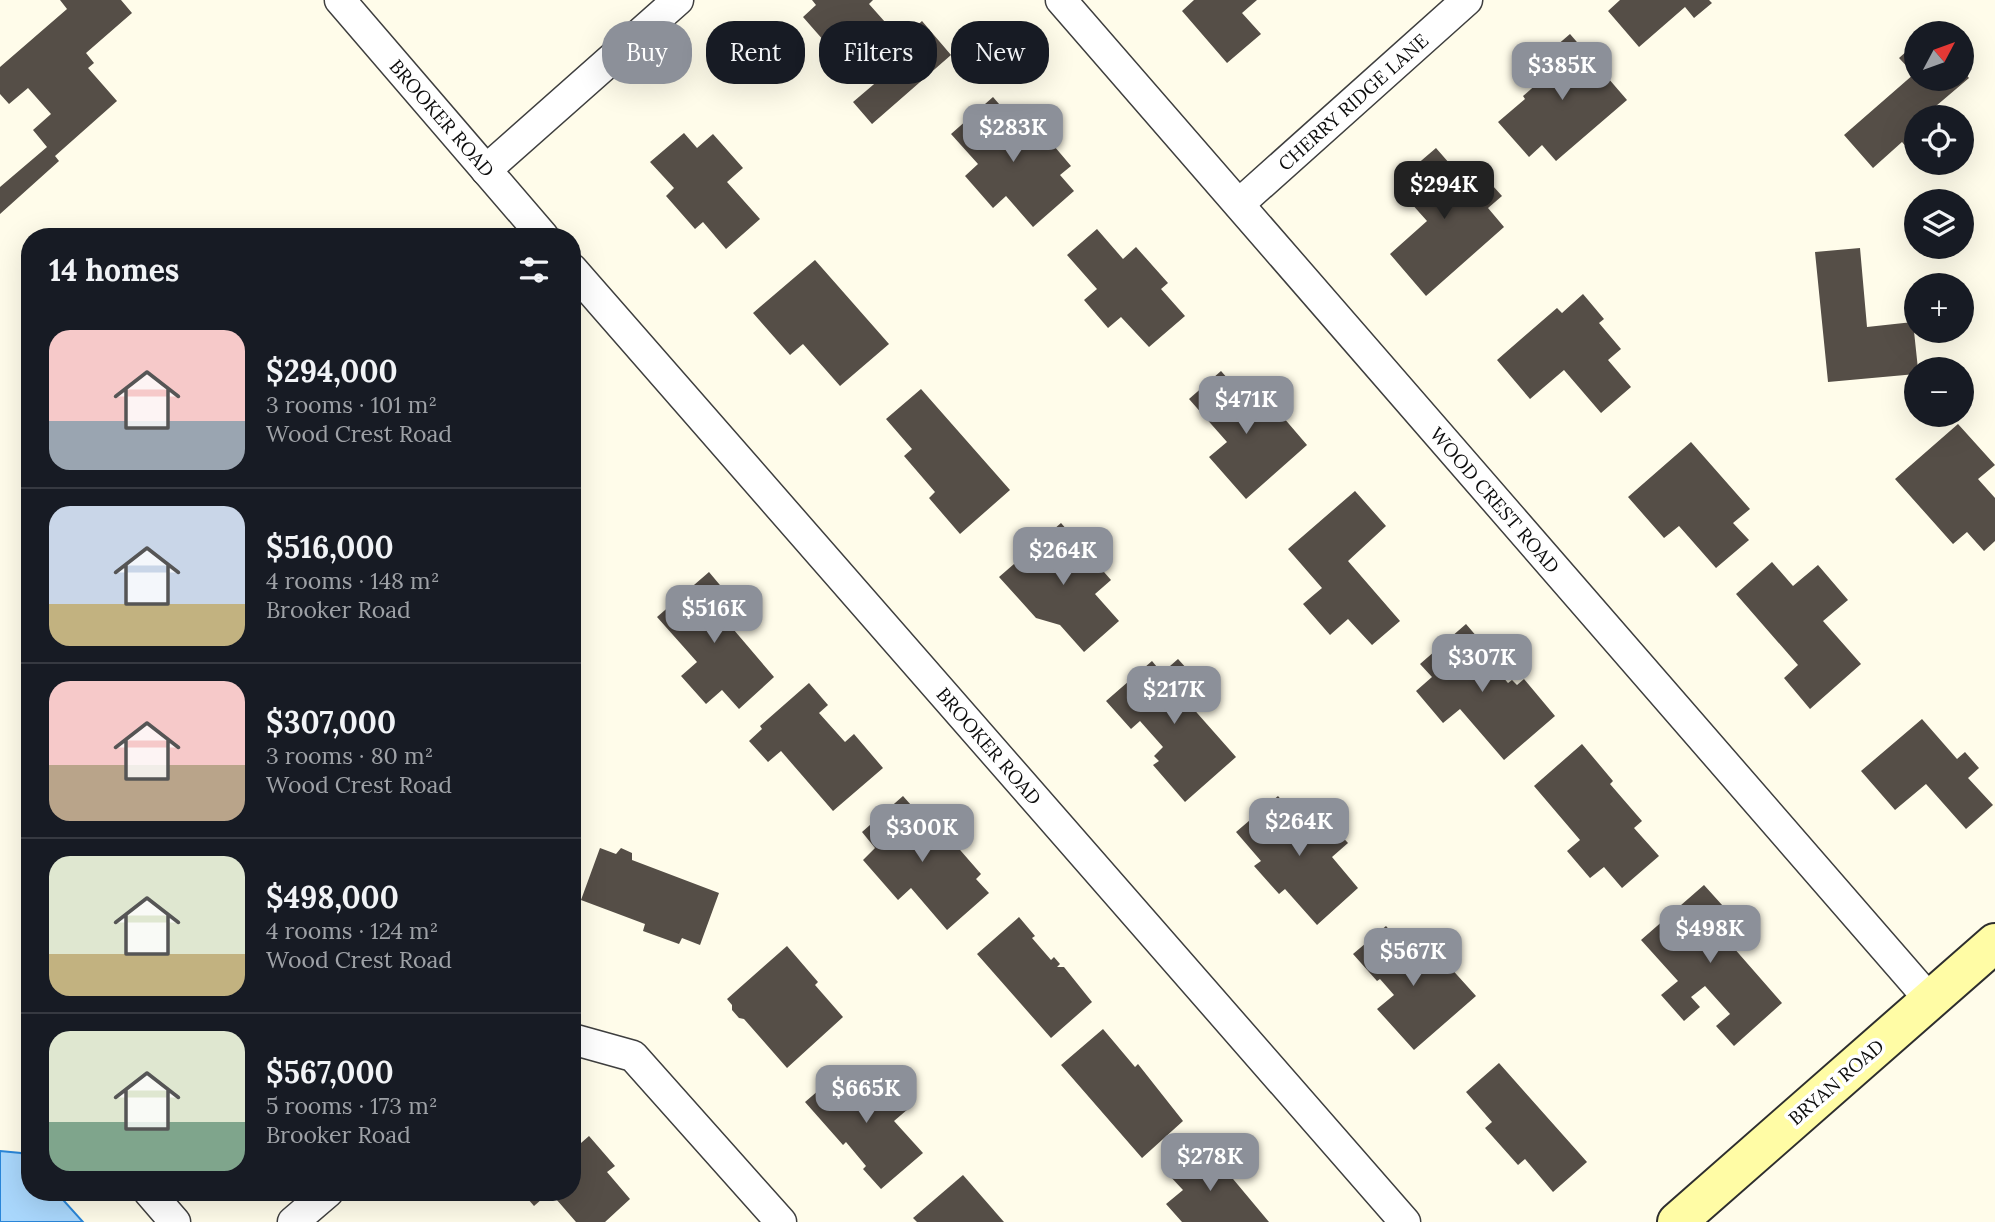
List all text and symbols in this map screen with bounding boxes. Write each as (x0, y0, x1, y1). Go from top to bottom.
chip: Buy (602, 21, 692, 84)
chip: Rent (706, 21, 805, 84)
chip: Filters (819, 21, 937, 84)
chip: New (951, 21, 1049, 84)
north arrow (1904, 21, 1974, 91)
map controls (1904, 21, 1974, 427)
street label: CHERRY RIDGE LANE (1273, 28, 1433, 176)
pin: $385K (1513, 42, 1611, 102)
text: $385K (1528, 50, 1596, 79)
street label: BROOKER ROAD (384, 54, 500, 182)
pin: $283K (964, 104, 1062, 164)
button: locate (1904, 105, 1974, 175)
text: $283K (979, 112, 1047, 141)
pin: $294K (1395, 162, 1493, 221)
text: $294K (1410, 169, 1478, 198)
button: layers (1904, 189, 1974, 259)
text: 14 homes (49, 251, 179, 289)
icon: filters (515, 251, 553, 289)
button: + (1904, 273, 1974, 343)
text: $294,000 (266, 352, 398, 390)
button: − (1904, 357, 1974, 427)
icon: home (105, 358, 189, 442)
pin: $471K (1197, 376, 1295, 436)
text: $471K (1215, 384, 1277, 413)
text: 3 rooms · 101 m² (266, 390, 437, 419)
text: Wood Crest Road (266, 419, 452, 448)
street label: WOOD CREST ROAD (1425, 422, 1565, 578)
text: $516,000 (266, 528, 394, 566)
pin: $264K (1014, 528, 1112, 587)
icon: home (105, 534, 189, 618)
text: $264K (1029, 535, 1097, 564)
text: 4 rooms · 148 m² (266, 566, 440, 595)
pin: $516K (665, 586, 763, 645)
text: $516K (682, 593, 746, 622)
text: Brooker Road (266, 595, 411, 624)
pin: $307K (1433, 634, 1531, 694)
text: $307K (1448, 642, 1516, 671)
pin: $217K (1125, 666, 1223, 726)
text: $217K (1143, 674, 1205, 703)
street label: BROOKER ROAD (931, 682, 1047, 810)
text: $307,000 (266, 703, 396, 741)
icon: home (105, 709, 189, 793)
text: 3 rooms · 80 m² (266, 741, 433, 770)
text: Wood Crest Road (266, 770, 452, 799)
pin: $264K (1250, 798, 1348, 858)
pin: $300K (873, 804, 971, 864)
text: $264K (1265, 806, 1333, 835)
text: $300K (886, 812, 958, 841)
text: $498,000 (266, 878, 399, 916)
icon: home (105, 884, 189, 968)
pin: $498K (1661, 906, 1759, 965)
text: $498K (1676, 913, 1744, 942)
text: 4 rooms · 124 m² (266, 916, 438, 945)
pin: $567K (1364, 928, 1462, 988)
text: $567K (1380, 936, 1446, 965)
text: Wood Crest Road (266, 945, 452, 974)
street label: BRYAN ROAD (1783, 1034, 1889, 1130)
text: $567,000 (266, 1053, 394, 1091)
icon: home (105, 1059, 189, 1143)
pin: $665K (817, 1066, 915, 1125)
text: $665K (832, 1073, 900, 1102)
text: 5 rooms · 173 m² (266, 1091, 438, 1120)
text: Brooker Road (266, 1120, 411, 1149)
pin: $278K (1161, 1134, 1259, 1193)
text: $278K (1177, 1141, 1243, 1170)

